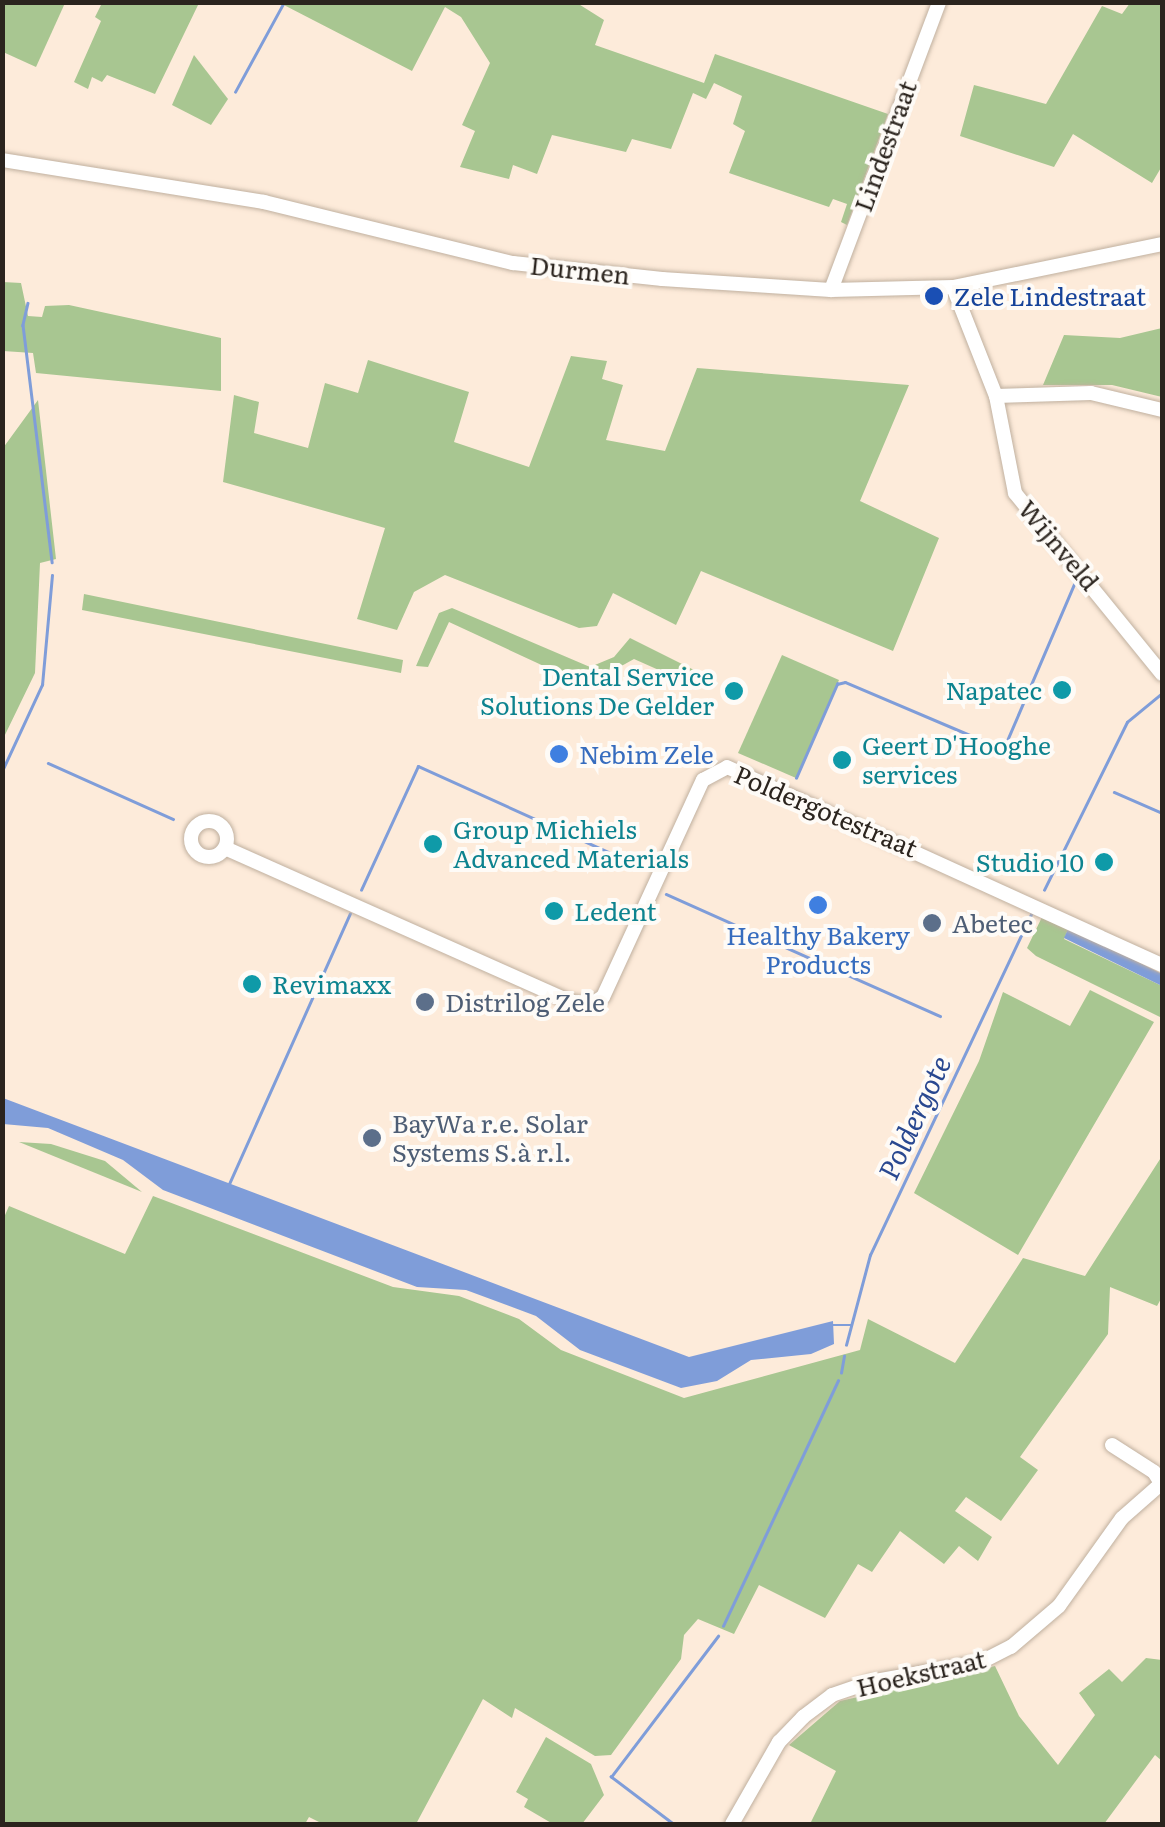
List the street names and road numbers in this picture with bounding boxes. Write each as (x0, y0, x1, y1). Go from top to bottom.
street label: Lindestraat (847, 76, 923, 216)
street label: Durmen (529, 250, 631, 290)
street label: Wijnveld (1013, 494, 1105, 596)
street label: Poldergotestraat (730, 759, 922, 863)
street label: Hoekstraat (853, 1644, 989, 1702)

